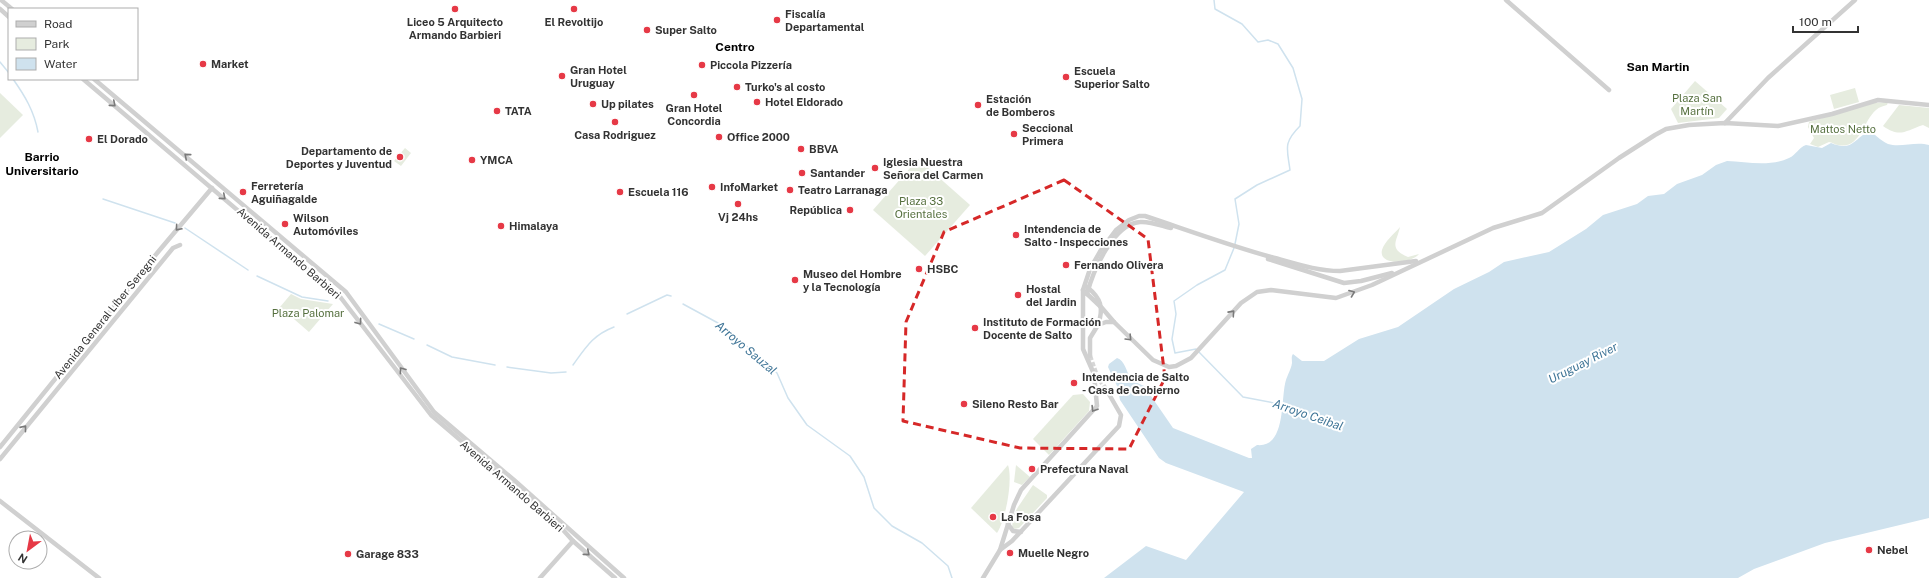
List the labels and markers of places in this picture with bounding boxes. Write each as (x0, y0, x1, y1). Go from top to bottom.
marker: Liceo 5 Arquitecto Armando Barbieri (450, 4, 460, 14)
marker: El Revoltijo (569, 4, 579, 14)
place label: Fiscalía Departamental (785, 8, 865, 33)
marker: Fiscalía Departamental (772, 15, 782, 25)
place label: Liceo 5 Arquitecto Armando Barbieri (407, 16, 503, 41)
place label: El Revoltijo (545, 16, 603, 28)
place label: Super Salto (655, 24, 717, 36)
marker: Super Salto (642, 25, 652, 35)
place label: Market (211, 58, 249, 70)
marker: Market (198, 59, 208, 69)
place label: Piccola Pizzería (710, 59, 792, 71)
marker: Piccola Pizzería (697, 60, 707, 70)
place label: Gran Hotel Uruguay (570, 64, 627, 89)
place label: Escuela Superior Salto (1074, 65, 1150, 90)
marker: Gran Hotel Uruguay (557, 71, 567, 81)
marker: Escuela Superior Salto (1061, 72, 1071, 82)
place label: Turko's al costo (745, 81, 825, 93)
marker: Turko's al costo (732, 82, 742, 92)
marker: Gran Hotel Concordia (689, 90, 699, 100)
place label: Estación de Bomberos (986, 93, 1055, 118)
place label: Hotel Eldorado (765, 96, 843, 108)
marker: Hotel Eldorado (752, 97, 762, 107)
place label: Up pilates (601, 98, 654, 110)
marker: Up pilates (588, 99, 598, 109)
marker: Estación de Bomberos (973, 100, 983, 110)
place label: Gran Hotel Concordia (666, 102, 723, 127)
place label: TATA (505, 105, 532, 117)
marker: TATA (492, 106, 502, 116)
marker: Casa Rodriguez (610, 117, 620, 127)
place label: Seccional Primera (1022, 122, 1074, 147)
place label: Casa Rodriguez (574, 129, 656, 141)
marker: Seccional Primera (1009, 129, 1019, 139)
place label: Office 2000 (727, 131, 790, 143)
marker: Office 2000 (714, 132, 724, 142)
place label: El Dorado (97, 133, 148, 145)
marker: El Dorado (84, 134, 94, 144)
place label: BBVA (809, 143, 838, 155)
marker: BBVA (796, 144, 806, 154)
place label: Departamento de Deportes y Juventud (286, 145, 392, 170)
marker: Departamento de Deportes y Juventud (395, 152, 405, 162)
place label: YMCA (480, 154, 513, 166)
marker: YMCA (467, 155, 477, 165)
place label: Iglesia Nuestra Señora del Carmen (883, 156, 983, 181)
marker: Iglesia Nuestra Señora del Carmen (870, 163, 880, 173)
place label: Santander (810, 167, 865, 179)
marker: Santander (797, 168, 807, 178)
place label: Ferretería Aguiñagalde (251, 180, 317, 205)
place label: InfoMarket (720, 181, 778, 193)
marker: InfoMarket (707, 182, 717, 192)
place label: Teatro Larranaga (798, 184, 888, 196)
marker: Teatro Larranaga (785, 185, 795, 195)
place label: Escuela 116 (628, 186, 689, 198)
marker: Ferretería Aguiñagalde (238, 187, 248, 197)
marker: Escuela 116 (615, 187, 625, 197)
marker: Vj 24hs (733, 199, 743, 209)
place label: República (790, 204, 842, 216)
marker: República (845, 205, 855, 215)
place label: Vj 24hs (718, 211, 758, 223)
place label: Wilson Automóviles (293, 212, 358, 237)
marker: Wilson Automóviles (280, 219, 290, 229)
place label: Himalaya (509, 220, 558, 232)
marker: Himalaya (496, 221, 506, 231)
place label: Intendencia de Salto - Inspecciones (1024, 223, 1128, 248)
marker: Intendencia de Salto - Inspecciones (1011, 230, 1021, 240)
place label: Fernando Olivera (1074, 259, 1163, 271)
marker: Fernando Olivera (1061, 260, 1071, 270)
place label: HSBC (927, 263, 959, 275)
marker: HSBC (914, 264, 924, 274)
place label: Museo del Hombre y la Tecnología (803, 268, 902, 293)
marker: Museo del Hombre y la Tecnología (790, 275, 800, 285)
place label: Hostal del Jardin (1026, 283, 1077, 308)
marker: Hostal del Jardin (1013, 290, 1023, 300)
place label: Instituto de Formación Docente de Salto (983, 316, 1101, 341)
marker: Instituto de Formación Docente de Salto (970, 323, 980, 333)
place label: Intendencia de Salto - Casa de Gobierno (1082, 371, 1189, 396)
marker: Intendencia de Salto - Casa de Gobierno (1069, 378, 1079, 388)
place label: Sileno Resto Bar (972, 398, 1059, 410)
marker: Sileno Resto Bar (959, 399, 969, 409)
place label: Prefectura Naval (1040, 463, 1129, 475)
marker: Prefectura Naval (1027, 464, 1037, 474)
place label: La Fosa (1001, 511, 1041, 523)
marker: La Fosa (988, 512, 998, 522)
place label: Nebel (1877, 544, 1909, 556)
marker: Nebel (1864, 545, 1874, 555)
place label: Muelle Negro (1018, 547, 1089, 559)
place label: Garage 833 (356, 548, 419, 560)
marker: Muelle Negro (1005, 548, 1015, 558)
marker: Garage 833 (343, 549, 353, 559)

